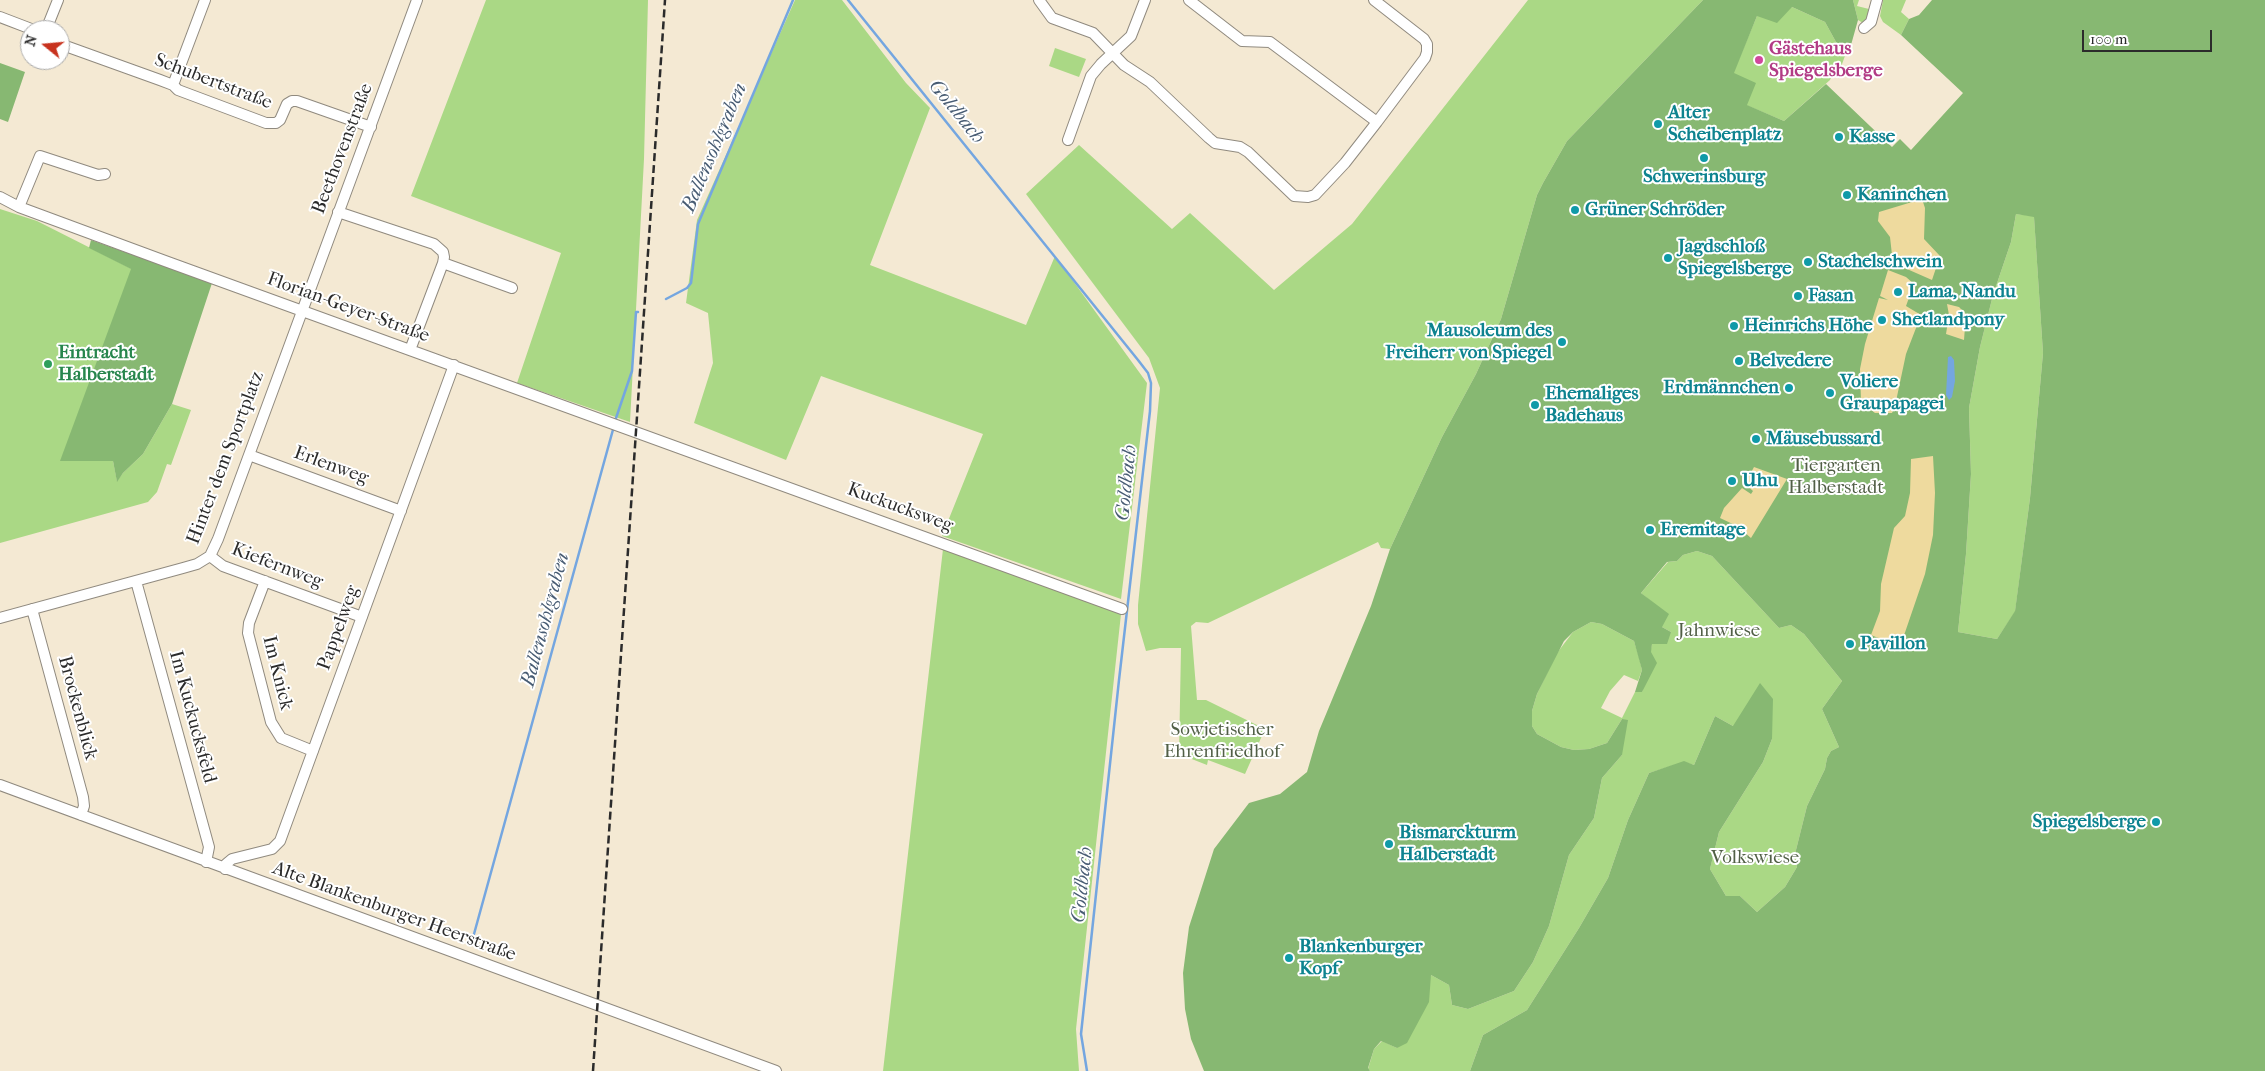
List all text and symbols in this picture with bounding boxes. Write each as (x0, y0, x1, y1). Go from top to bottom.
north arrow (20, 20, 70, 70)
scale bar (2085, 20, 2215, 52)
text: 100 m (2090, 30, 2128, 48)
text: N (21, 33, 41, 48)
place label: Gästehaus Spiegelsberge (1769, 38, 1883, 82)
street label: Schubertstraße (151, 49, 275, 115)
marker: Gästehaus Spiegelsberge (1753, 54, 1765, 66)
water label: Goldbach (923, 75, 989, 149)
water label: Ballensohlgraben (677, 80, 753, 216)
street label: Beethovenstraße (308, 81, 378, 217)
place label: Alter Scheibenplatz (1668, 102, 1781, 146)
marker: Alter Scheibenplatz (1652, 118, 1664, 130)
place label: Kasse (1849, 126, 1895, 148)
marker: Kasse (1833, 131, 1845, 143)
marker: Schwerinsburg (1698, 152, 1710, 164)
place label: Schwerinsburg (1643, 166, 1765, 188)
place label: Kaninchen (1857, 184, 1947, 206)
marker: Kaninchen (1841, 189, 1853, 201)
place label: Grüner Schröder (1585, 199, 1724, 221)
marker: Grüner Schröder (1569, 204, 1581, 216)
place label: Jagdschloß Spiegelsberge (1678, 236, 1792, 280)
place label: Stachelschwein (1818, 251, 1942, 273)
marker: Jagdschloß Spiegelsberge (1662, 252, 1674, 264)
marker: Stachelschwein (1802, 256, 1814, 268)
street label: Florian-Geyer-Straße (264, 268, 432, 348)
place label: Lama, Nandu (1908, 281, 2016, 303)
place label: Fasan (1808, 285, 1854, 307)
marker: Lama, Nandu (1892, 286, 1904, 298)
marker: Fasan (1792, 290, 1804, 302)
place label: Shetlandpony (1892, 309, 2004, 331)
marker: Shetlandpony (1876, 314, 1888, 326)
place label: Heinrichs Höhe (1744, 315, 1873, 337)
place label: Mausoleum des Freiherr von Spiegel (1385, 320, 1552, 364)
marker: Heinrichs Höhe (1728, 320, 1740, 332)
marker: Mausoleum des Freiherr von Spiegel (1556, 336, 1568, 348)
place label: Eintracht Halberstadt (58, 342, 154, 386)
place label: Belvedere (1749, 350, 1831, 372)
marker: Belvedere (1733, 355, 1745, 367)
marker: Eintracht Halberstadt (42, 358, 54, 370)
street label: Hinter dem Sportplatz (182, 368, 270, 548)
place label: Voliere Graupapagei (1840, 371, 1944, 415)
place label: Erdmännchen (1663, 377, 1779, 399)
marker: Erdmännchen (1783, 382, 1795, 394)
place label: Ehemaliges Badehaus (1545, 383, 1639, 427)
marker: Voliere Graupapagei (1824, 387, 1836, 399)
marker: Ehemaliges Badehaus (1529, 399, 1541, 411)
place label: Mäusebussard (1766, 428, 1881, 450)
marker: Mäusebussard (1750, 433, 1762, 445)
street label: Erlenweg (290, 442, 372, 490)
water label: Goldbach (1111, 444, 1143, 522)
park label: Tiergarten Halberstadt (1788, 455, 1884, 499)
place label: Uhu (1742, 470, 1778, 492)
marker: Uhu (1726, 475, 1738, 487)
street label: Kuckucksweg (844, 478, 956, 538)
place label: Eremitage (1660, 519, 1745, 541)
marker: Eremitage (1644, 524, 1656, 536)
street label: Kiefernweg (228, 538, 326, 594)
water label: Ballensohlgraben (517, 550, 575, 690)
street label: Pappelweg (313, 583, 365, 673)
park label: Jahnwiese (1678, 620, 1760, 642)
place label: Pavillon (1860, 633, 1926, 655)
street label: Im Knick (257, 634, 297, 712)
marker: Pavillon (1844, 638, 1856, 650)
street label: Im Kuckucksfeld (163, 648, 221, 786)
street label: Brockenblick (52, 654, 102, 762)
park label: Sowjetischer Ehrenfriedhof (1164, 719, 1280, 763)
place label: Spiegelsberge (2032, 811, 2146, 833)
marker: Spiegelsberge (2150, 816, 2162, 828)
place label: Bismarckturm Halberstadt (1399, 822, 1516, 866)
marker: Bismarckturm Halberstadt (1383, 838, 1395, 850)
water label: Goldbach (1067, 846, 1099, 924)
park label: Volkswiese (1711, 847, 1799, 869)
street label: Alte Blankenburger Heerstraße (269, 857, 519, 967)
place label: Blankenburger Kopf (1299, 936, 1422, 980)
marker: Blankenburger Kopf (1283, 952, 1295, 964)

